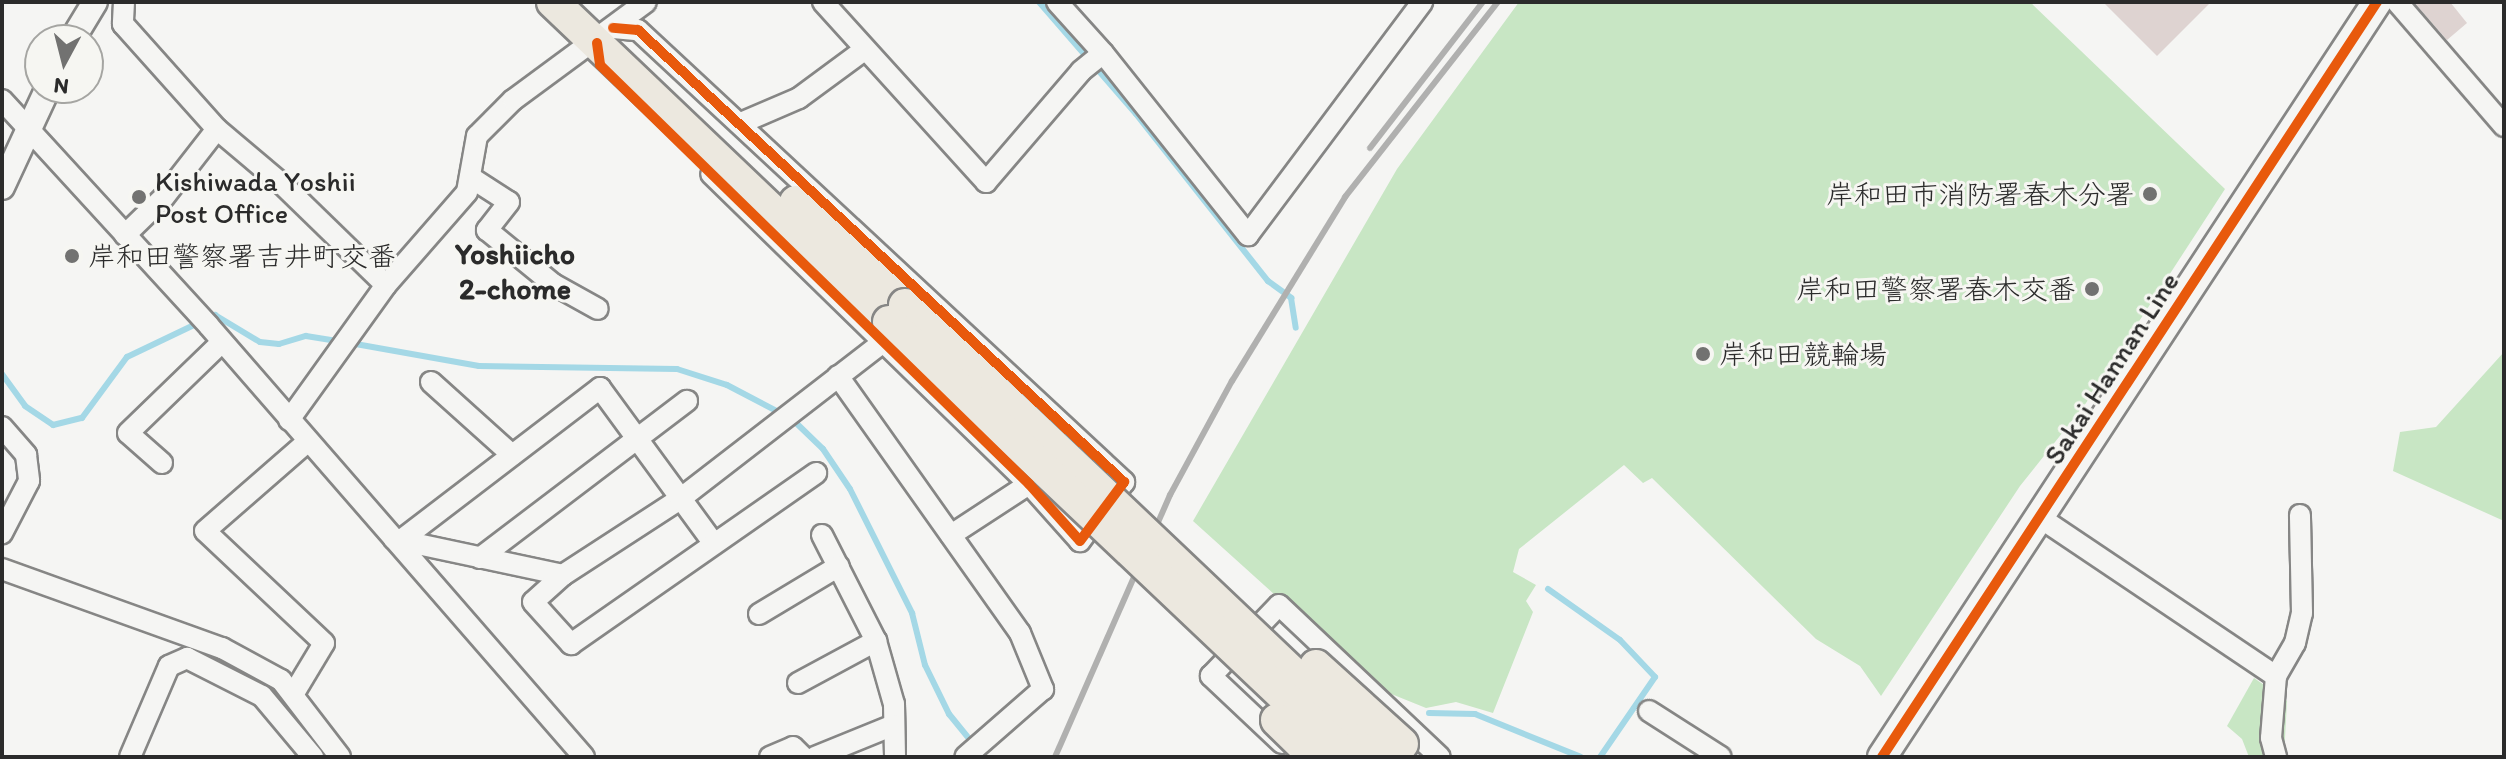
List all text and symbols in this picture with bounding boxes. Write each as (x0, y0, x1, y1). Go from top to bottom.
north arrow (24, 24, 104, 104)
text: N (52, 72, 70, 101)
place label: Kishiwada Yoshii Post Office (155, 164, 353, 230)
place label: 岸和田市消防署春木分署 (1826, 177, 2134, 211)
marker: 岸和田市消防署春木分署 (2141, 185, 2159, 203)
marker: Kishiwada Yoshii Post Office (130, 188, 148, 206)
district label: Yoshiicho 2-chome (455, 236, 575, 306)
place label: 岸和田警察署吉井町交番 (88, 239, 396, 273)
marker: 岸和田警察署吉井町交番 (63, 247, 81, 265)
street label: Sakai Hannan Line (2036, 265, 2186, 471)
place label: 岸和田警察署春木交番 (1796, 272, 2076, 306)
marker: 岸和田警察署春木交番 (2083, 280, 2101, 298)
place label: 岸和田競輪場 (1719, 337, 1887, 371)
marker: 岸和田競輪場 (1694, 345, 1712, 363)

